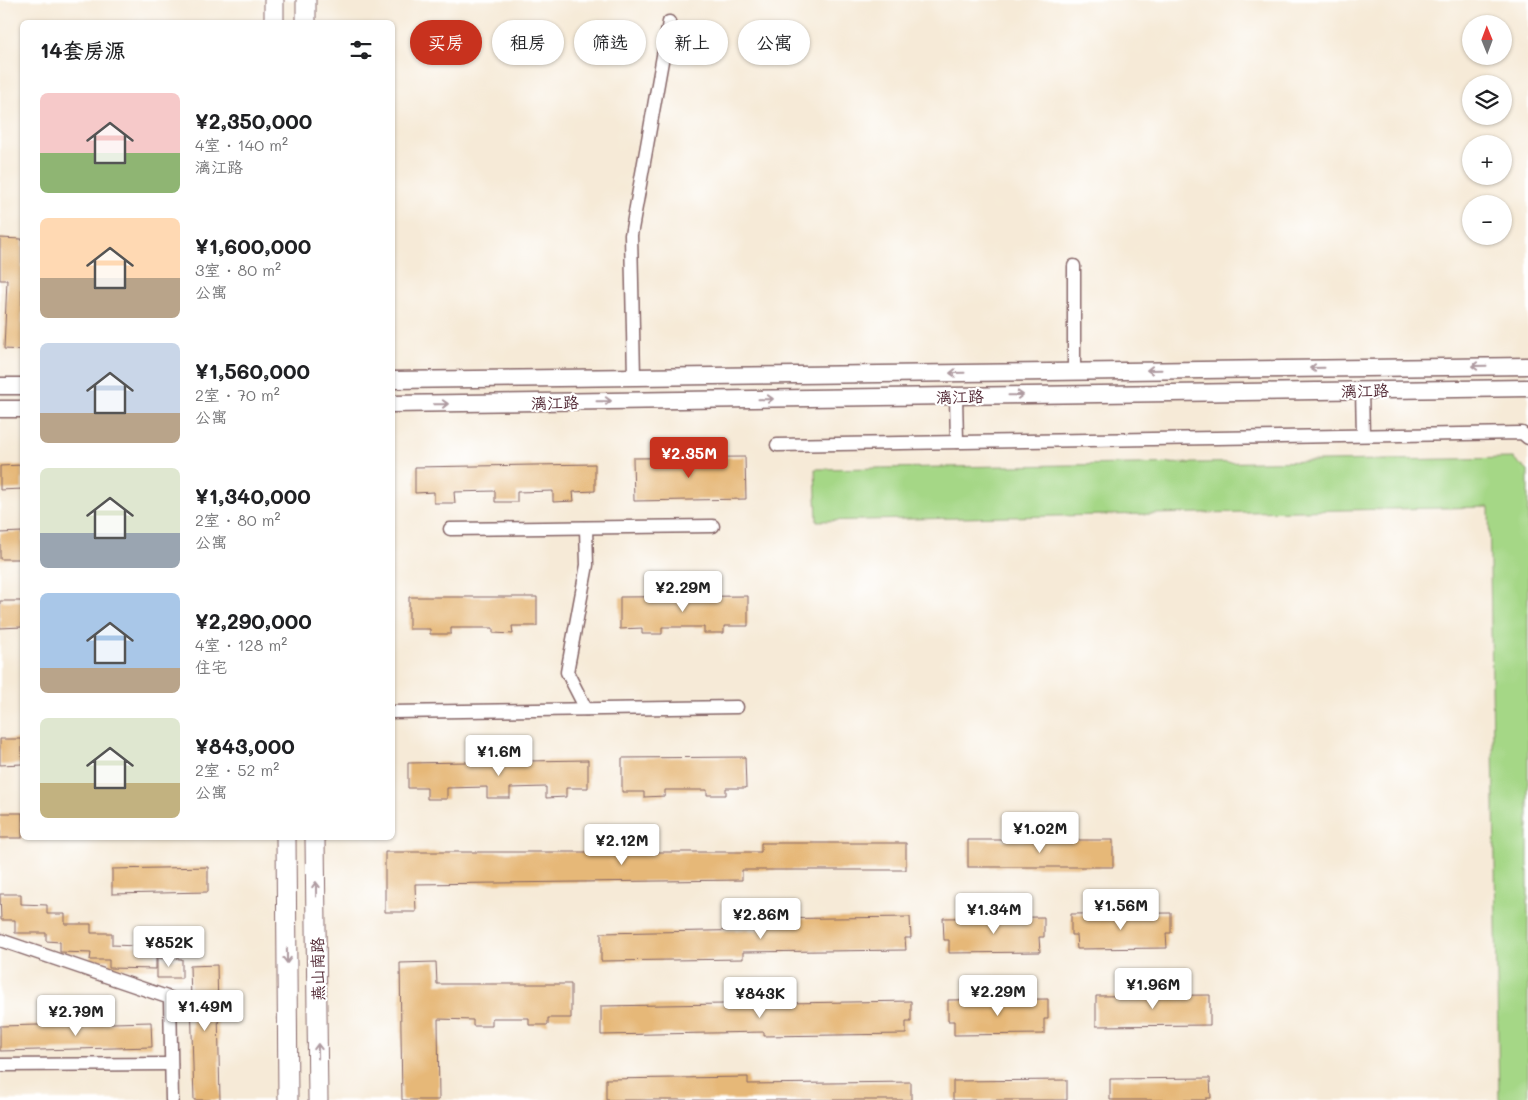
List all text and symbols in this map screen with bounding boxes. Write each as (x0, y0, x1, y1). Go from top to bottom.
north arrow (1462, 15, 1512, 65)
map controls (1462, 15, 1512, 245)
chip: 买房 (410, 20, 482, 65)
chip: 租房 (492, 20, 564, 65)
chip: 筛选 (574, 20, 646, 65)
chip: 新上 (656, 20, 728, 65)
chip: 公寓 (738, 20, 810, 65)
text: 14套房源 (40, 36, 126, 63)
icon: filters (347, 36, 375, 64)
button: layers (1462, 75, 1512, 125)
text: ¥2,350,000 (195, 107, 312, 134)
icon: home (80, 113, 140, 173)
text: 4室 · 140 m² (195, 134, 288, 155)
button: + (1462, 135, 1512, 185)
text: 漓江路 (195, 156, 243, 177)
button: − (1462, 195, 1512, 245)
text: ¥1,600,000 (195, 232, 311, 259)
icon: home (80, 238, 140, 298)
text: 3室 · 80 m² (195, 259, 281, 280)
text: 公寓 (195, 281, 227, 302)
text: ¥1,560,000 (195, 357, 310, 384)
one-way arrow (1472, 362, 1488, 371)
icon: home (80, 363, 140, 423)
one-way arrow (1309, 364, 1325, 373)
one-way arrow (1147, 366, 1163, 375)
one-way arrow (949, 368, 966, 378)
street label: 漓江路 (1341, 379, 1389, 401)
text: 2室 · 70 m² (195, 384, 280, 405)
street label: 漓江路 (936, 385, 984, 407)
one-way arrow (1008, 390, 1024, 400)
street label: 漓江路 (531, 391, 579, 413)
one-way arrow (758, 394, 774, 404)
one-way arrow (595, 396, 611, 406)
one-way arrow (433, 399, 449, 408)
text: 公寓 (195, 406, 227, 427)
pin: ¥2.35M (648, 436, 730, 479)
text: ¥2.35M (661, 442, 717, 463)
text: ¥1,340,000 (195, 482, 311, 509)
icon: home (80, 488, 140, 548)
text: 2室 · 80 m² (195, 509, 281, 530)
text: 公寓 (195, 531, 227, 552)
pin: ¥2.29M (642, 570, 724, 613)
text: ¥2.29M (655, 576, 711, 597)
text: ¥2,290,000 (195, 607, 312, 634)
icon: home (80, 613, 140, 673)
text: 4室 · 128 m² (195, 634, 287, 655)
text: 住宅 (195, 656, 227, 677)
text: ¥843,000 (195, 732, 295, 759)
pin: ¥1.6M (464, 734, 534, 777)
icon: home (80, 738, 140, 798)
text: ¥1.6M (476, 740, 522, 761)
text: 2室 · 52 m² (195, 759, 279, 780)
text: 公寓 (195, 781, 227, 802)
pin: ¥1.02M (999, 812, 1081, 854)
text: ¥1.02M (1013, 817, 1067, 838)
pin: ¥2.12M (581, 824, 663, 866)
text: ¥2.12M (595, 829, 649, 850)
one-way arrow (311, 881, 321, 898)
pin: ¥1.56M (1080, 888, 1162, 931)
pin: ¥1.34M (953, 892, 1035, 935)
text: ¥1.56M (1094, 894, 1148, 915)
pin: ¥2.86M (720, 898, 802, 940)
text: ¥1.34M (966, 898, 1022, 919)
text: ¥2.86M (733, 903, 789, 924)
pin: ¥852K (134, 926, 204, 968)
text: ¥852K (144, 931, 194, 952)
street label: 燕山南路 (306, 937, 328, 1001)
one-way arrow (282, 948, 291, 964)
pin: ¥1.96M (1112, 968, 1194, 1010)
text: ¥1.96M (1126, 973, 1180, 994)
pin: ¥2.29M (957, 974, 1039, 1017)
pin: ¥843K (725, 976, 795, 1019)
text: ¥2.29M (970, 980, 1026, 1001)
text: ¥843K (735, 982, 785, 1003)
pin: ¥1.49M (164, 990, 246, 1032)
pin: ¥2.79M (35, 994, 117, 1037)
text: ¥1.49M (177, 995, 233, 1016)
text: ¥2.79M (48, 1000, 104, 1021)
one-way arrow (313, 1044, 323, 1060)

